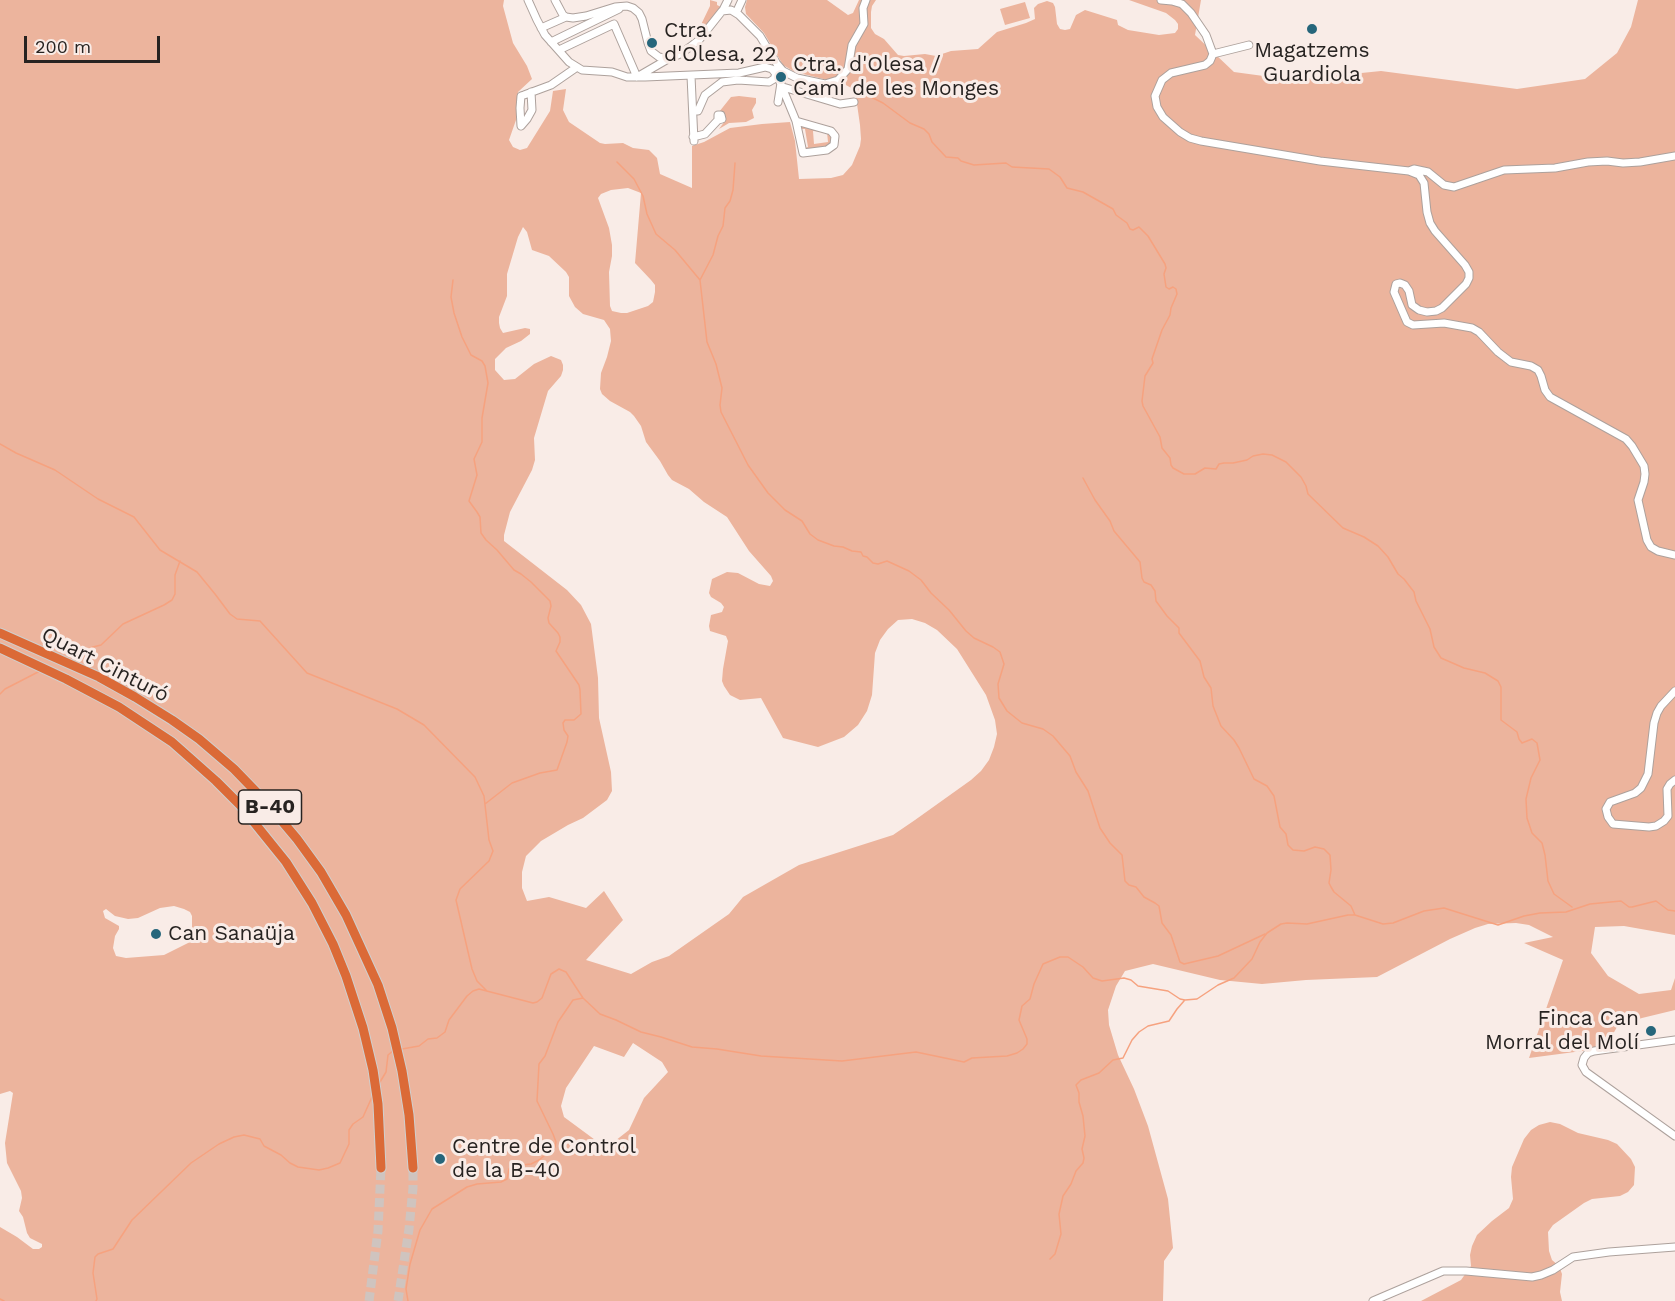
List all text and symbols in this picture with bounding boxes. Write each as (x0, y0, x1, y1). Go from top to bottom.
place label: Ctra. d'Olesa, 22 (664, 18, 777, 68)
marker: Magatzems Guardiola (1305, 22, 1319, 36)
scale bar (27, 24, 164, 62)
text: 200 m (35, 36, 91, 57)
marker: Ctra. d'Olesa, 22 (645, 36, 659, 50)
place label: Magatzems Guardiola (1254, 38, 1370, 88)
place label: Ctra. d'Olesa / Camí de les Monges (793, 52, 999, 102)
marker: Ctra. d'Olesa / Camí de les Monges (774, 70, 788, 84)
street label: Quart Cinturó (37, 622, 173, 708)
road number: B-40 (238, 790, 302, 824)
place label: Can Sanaüja (168, 921, 295, 947)
marker: Can Sanaüja (149, 927, 163, 941)
place label: Finca Can Morral del Molí (1485, 1006, 1639, 1056)
marker: Finca Can Morral del Molí (1644, 1024, 1658, 1038)
place label: Centre de Control de la B-40 (452, 1134, 636, 1184)
marker: Centre de Control de la B-40 (433, 1152, 447, 1166)

